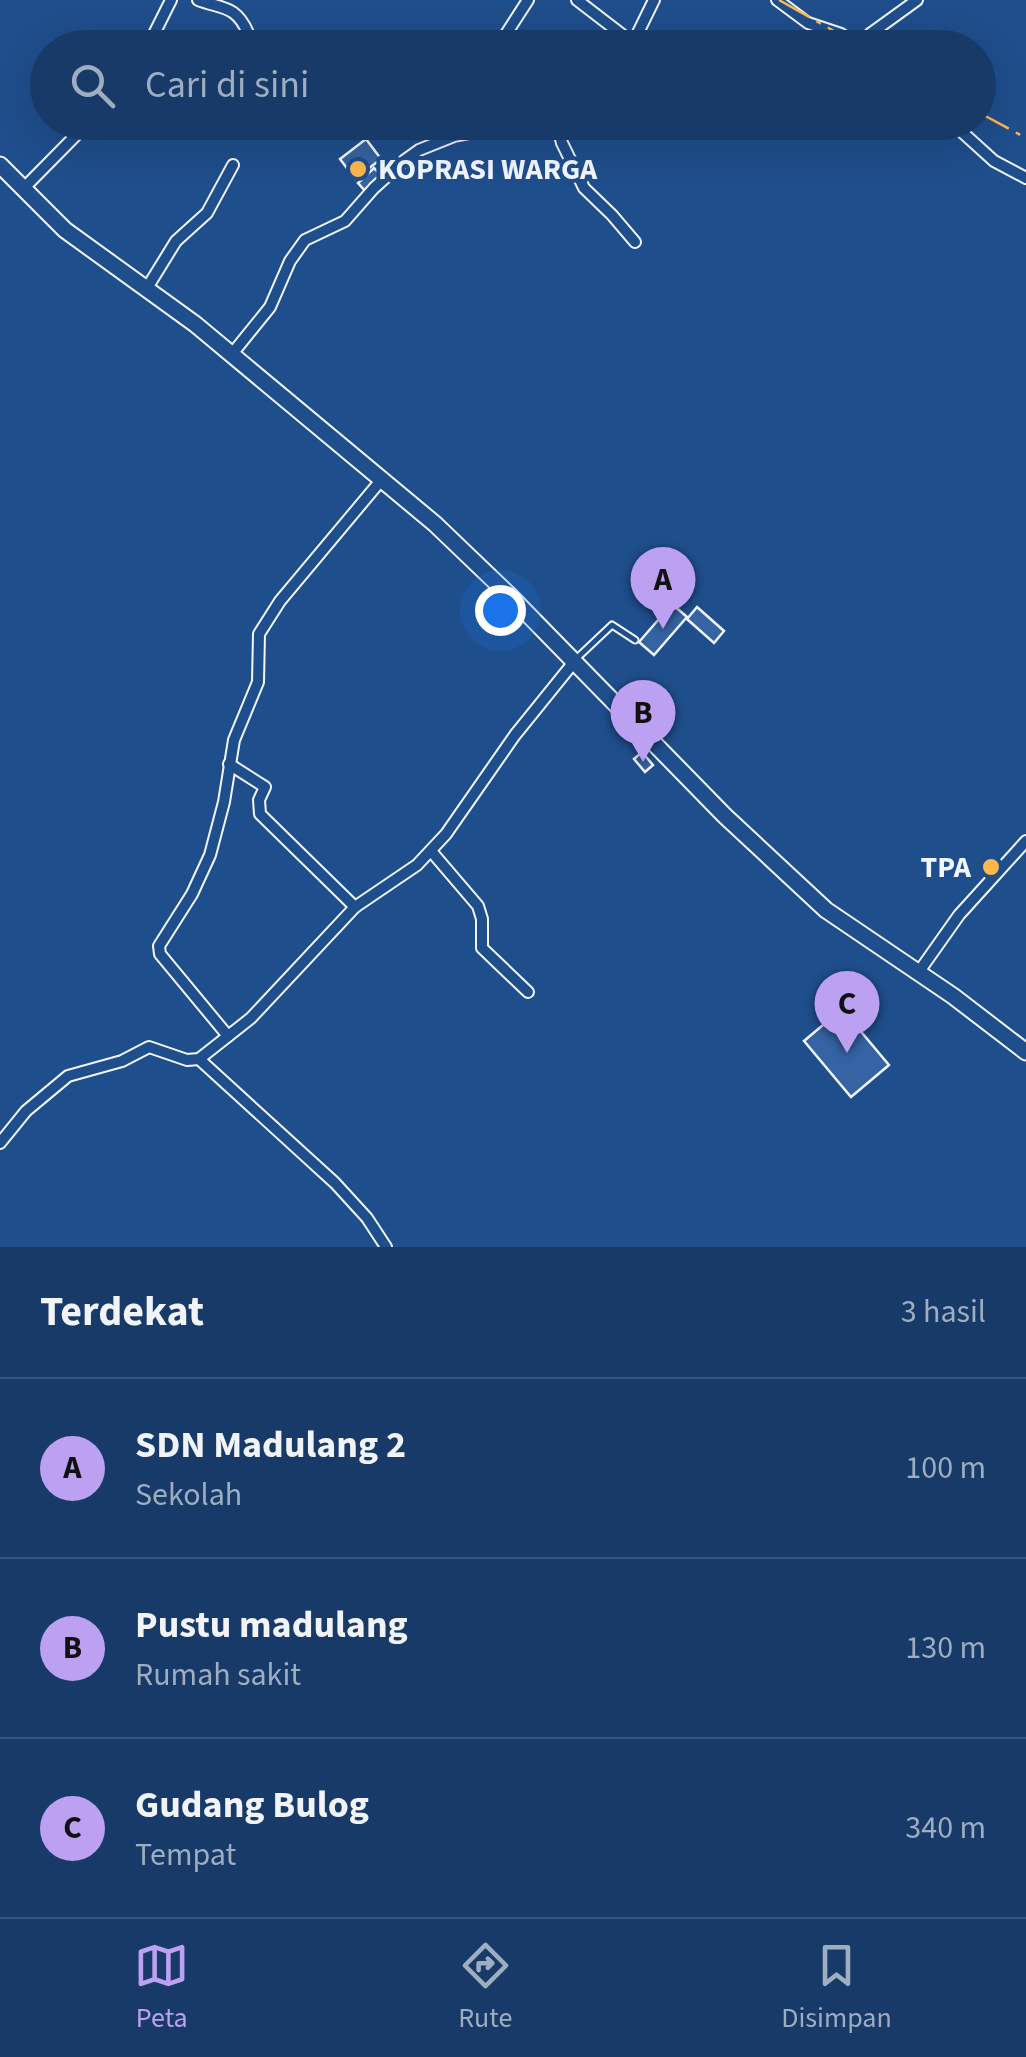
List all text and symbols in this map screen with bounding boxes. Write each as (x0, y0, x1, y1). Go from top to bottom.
search box (30, 30, 996, 140)
icon: search (65, 58, 120, 113)
text: Cari di sini (145, 58, 309, 112)
place label: KOPRASI WARGA (378, 148, 598, 191)
marker: KOPRASI WARGA (347, 158, 369, 180)
pin: A (630, 546, 696, 629)
your location (475, 585, 526, 636)
pin: B (610, 680, 676, 762)
place label: TPA (921, 846, 972, 889)
marker: TPA (980, 856, 1002, 878)
pin: C (814, 970, 880, 1053)
text: Terdekat (40, 1282, 204, 1342)
text: 3 hasil (901, 1289, 986, 1335)
text: SDN Madulang 2 (135, 1418, 406, 1472)
text: A (63, 1445, 82, 1491)
text: 100 m (905, 1445, 986, 1491)
text: Sekolah (135, 1472, 242, 1518)
text: Pustu madulang (135, 1598, 408, 1652)
text: B (63, 1625, 82, 1671)
text: 130 m (905, 1625, 986, 1671)
text: Rumah sakit (135, 1652, 301, 1698)
text: Gudang Bulog (135, 1778, 369, 1832)
text: C (63, 1805, 82, 1851)
text: 340 m (905, 1805, 986, 1851)
text: Tempat (135, 1832, 236, 1878)
tab: Peta (134, 1938, 189, 2038)
tab: Rute (458, 1938, 513, 2038)
tab: Disimpan (781, 1938, 892, 2038)

